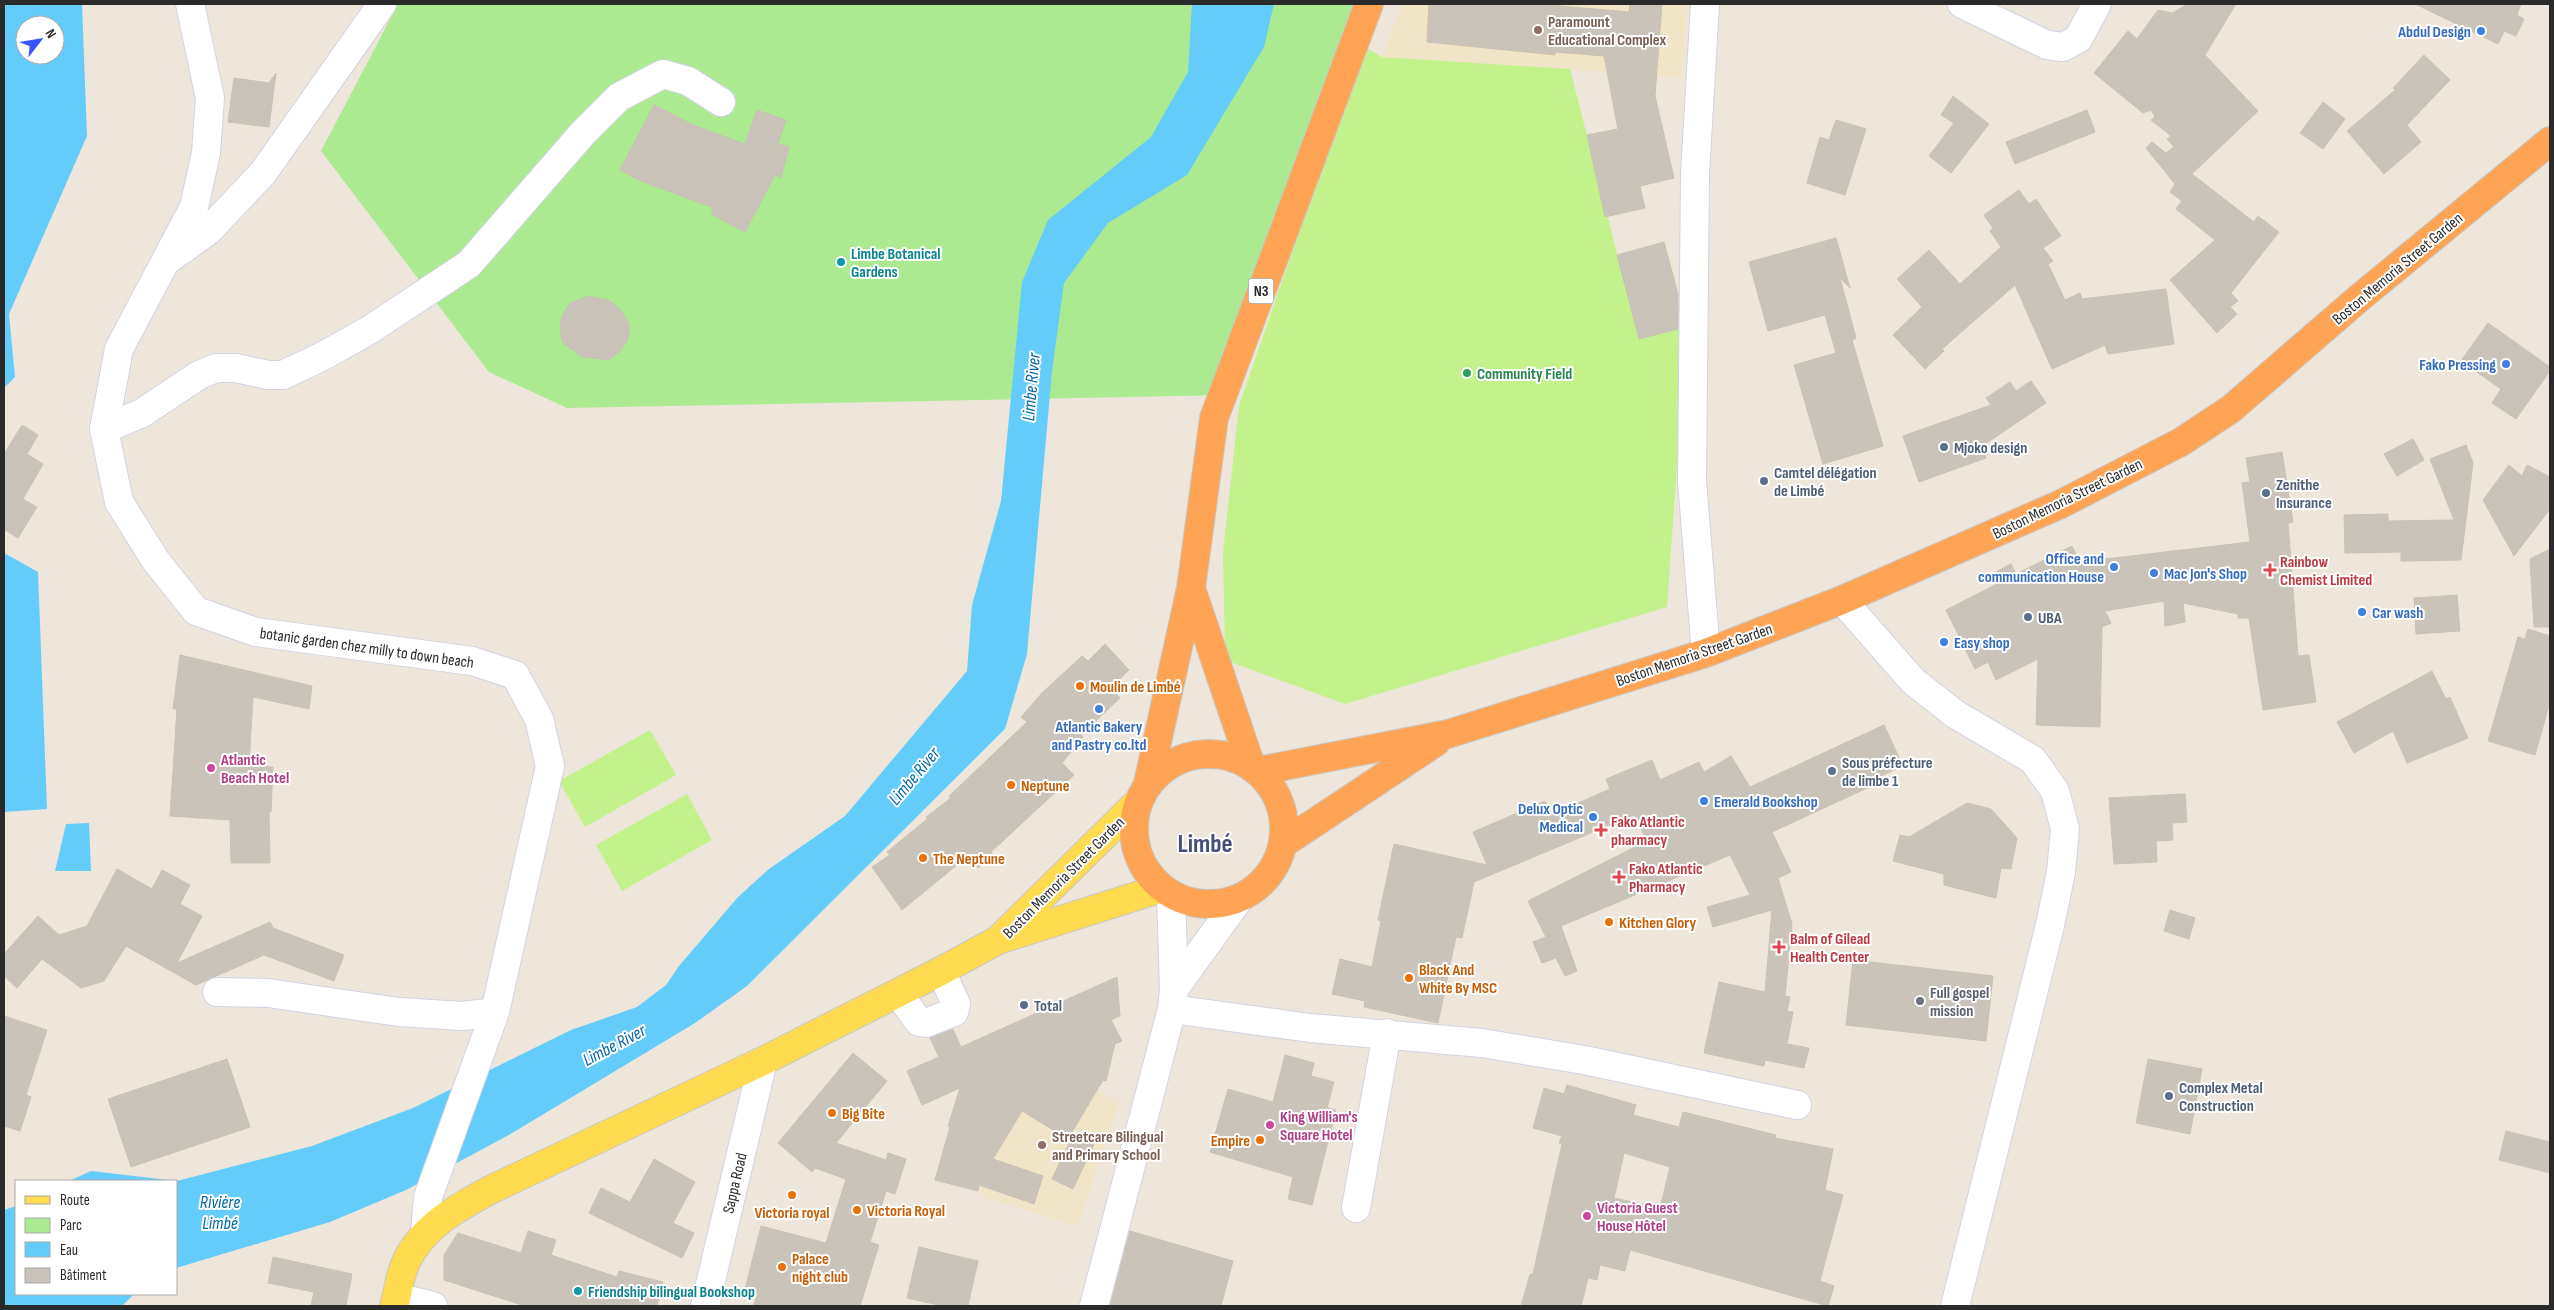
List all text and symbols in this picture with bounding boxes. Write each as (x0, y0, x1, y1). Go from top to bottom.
place label: Paramount Educational Complex (1548, 13, 1666, 50)
north arrow (15, 15, 65, 65)
place label: Abdul Design (2397, 23, 2471, 42)
marker: Paramount Educational Complex (1532, 24, 1544, 36)
marker: Abdul Design (2475, 25, 2487, 37)
text: N (42, 26, 60, 41)
street label: Boston Memoria Street Garden (2329, 209, 2467, 329)
place label: Limbe Botanical Gardens (851, 245, 941, 282)
marker: Limbe Botanical Gardens (835, 256, 847, 268)
road number: N3 (1248, 278, 1274, 304)
water label: Limbe River (1018, 351, 1045, 422)
place label: Fako Pressing (2419, 356, 2496, 375)
marker: Fako Pressing (2500, 358, 2512, 370)
place label: Community Field (1477, 365, 1572, 384)
marker: Community Field (1461, 367, 1473, 379)
place label: Mjoko design (1954, 439, 2027, 458)
marker: Mjoko design (1938, 441, 1950, 453)
street label: Boston Memoria Street Garden (1990, 455, 2146, 544)
place label: Camtel délégation de Limbé (1774, 464, 1877, 501)
marker: Camtel délégation de Limbé (1758, 475, 1770, 487)
place label: Zenithe Insurance (2276, 476, 2332, 513)
marker: Zenithe Insurance (2260, 487, 2272, 499)
place label: Office and communication House (1978, 550, 2104, 587)
place label: Rainbow Chemist Limited (2280, 553, 2372, 590)
marker: Office and communication House (2108, 561, 2120, 573)
marker: Rainbow Chemist Limited (2264, 564, 2276, 576)
place label: Mac Jon's Shop (2164, 565, 2247, 584)
marker: Mac Jon's Shop (2148, 567, 2160, 579)
place label: Car wash (2372, 604, 2423, 623)
marker: Car wash (2356, 606, 2368, 618)
place label: UBA (2038, 609, 2062, 628)
marker: UBA (2022, 611, 2034, 623)
street label: Boston Memoria Street Garden (1614, 620, 1775, 691)
street label: botanic garden chez milly to down beach (259, 624, 475, 673)
place label: Easy shop (1954, 634, 2010, 653)
marker: Easy shop (1938, 636, 1950, 648)
place label: Moulin de Limbé (1090, 678, 1181, 697)
marker: Moulin de Limbé (1074, 680, 1086, 692)
marker: Atlantic Bakery and Pastry co.ltd (1093, 703, 1105, 715)
place label: Atlantic Bakery and Pastry co.ltd (1051, 718, 1147, 755)
water label: Limbe River (884, 743, 945, 809)
place label: Atlantic Beach Hotel (220, 751, 289, 788)
place label: Sous préfecture de limbe 1 (1842, 754, 1933, 791)
marker: Atlantic Beach Hotel (205, 762, 217, 774)
marker: Sous préfecture de limbe 1 (1826, 765, 1838, 777)
place label: Neptune (1021, 777, 1070, 796)
marker: Neptune (1005, 779, 1017, 791)
place label: Emerald Bookshop (1714, 793, 1818, 812)
marker: Emerald Bookshop (1698, 795, 1710, 807)
place label: Delux Optic Medical (1518, 800, 1583, 837)
marker: Delux Optic Medical (1587, 811, 1599, 823)
street label: Boston Memoria Street Garden (999, 813, 1129, 943)
place label: Fako Atlantic pharmacy (1611, 813, 1685, 850)
marker: Fako Atlantic pharmacy (1595, 824, 1607, 836)
district label: Limbé (1177, 829, 1233, 860)
place label: The Neptune (933, 850, 1005, 869)
marker: The Neptune (917, 852, 929, 864)
place label: Fako Atlantic Pharmacy (1629, 860, 1703, 897)
marker: Fako Atlantic Pharmacy (1613, 871, 1625, 883)
place label: Kitchen Glory (1619, 914, 1696, 933)
marker: Kitchen Glory (1603, 916, 1615, 928)
place label: Balm of Gilead Health Center (1790, 930, 1870, 967)
marker: Balm of Gilead Health Center (1772, 940, 1786, 954)
place label: Black And White By MSC (1419, 961, 1497, 998)
marker: Black And White By MSC (1403, 972, 1415, 984)
place label: Full gospel mission (1930, 984, 1989, 1021)
marker: Full gospel mission (1914, 995, 1926, 1007)
place label: Total (1034, 997, 1062, 1016)
marker: Total (1018, 999, 1030, 1011)
water label: Limbe River (579, 1020, 650, 1071)
place label: Complex Metal Construction (2179, 1079, 2263, 1116)
marker: Complex Metal Construction (2163, 1090, 2175, 1102)
place label: Big Bite (842, 1105, 885, 1124)
marker: Big Bite (826, 1107, 838, 1119)
place label: King William's Square Hotel (1280, 1108, 1358, 1145)
marker: King William's Square Hotel (1264, 1119, 1276, 1131)
place label: Streetcare Bilingual and Primary School (1052, 1128, 1164, 1165)
place label: Empire (1211, 1132, 1250, 1151)
marker: Empire (1254, 1134, 1266, 1146)
marker: Streetcare Bilingual and Primary School (1036, 1139, 1048, 1151)
street label: Sappa Road (719, 1151, 752, 1215)
legend (15, 1180, 178, 1295)
marker: Victoria royal (786, 1189, 798, 1201)
text: Route (60, 1191, 90, 1210)
water label: Rivière Limbé (200, 1192, 240, 1234)
place label: Victoria Guest House Hôtel (1597, 1199, 1678, 1236)
place label: Victoria Royal (867, 1202, 945, 1221)
place label: Victoria royal (754, 1204, 830, 1223)
marker: Victoria Royal (851, 1204, 863, 1216)
marker: Victoria Guest House Hôtel (1581, 1210, 1593, 1222)
text: Parc (60, 1216, 82, 1235)
text: Eau (60, 1241, 78, 1260)
place label: Palace night club (792, 1250, 848, 1287)
marker: Palace night club (776, 1261, 788, 1273)
text: Bâtiment (60, 1266, 107, 1285)
place label: Friendship bilingual Bookshop (588, 1283, 755, 1302)
marker: Friendship bilingual Bookshop (572, 1285, 584, 1297)

